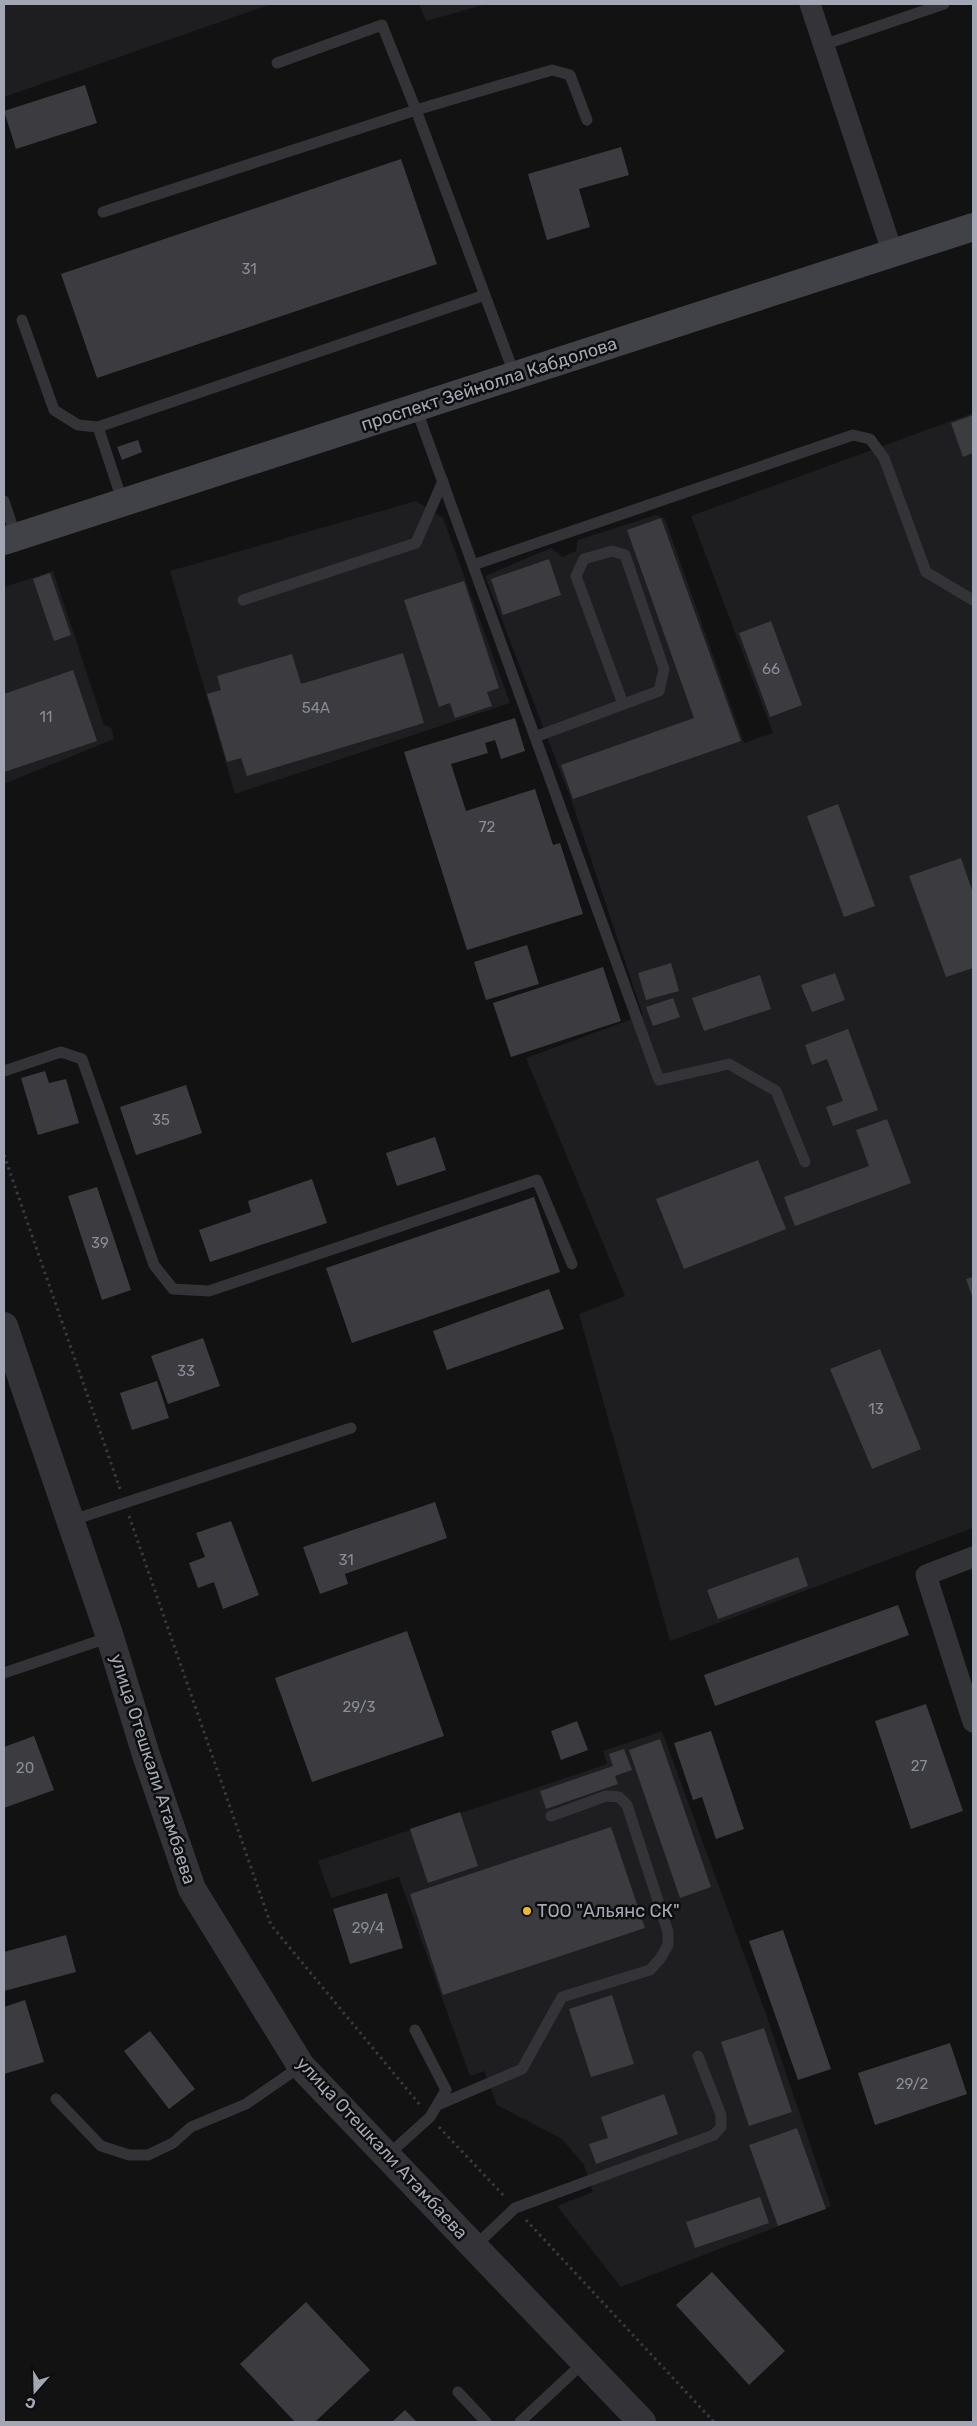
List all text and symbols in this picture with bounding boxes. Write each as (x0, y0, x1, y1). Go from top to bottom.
house number: 31 (241, 260, 257, 278)
street label: проспект Зейнолла Кабдолова (358, 332, 620, 436)
house number: 66 (762, 660, 780, 678)
house number: 54А (302, 699, 330, 717)
house number: 11 (40, 708, 52, 726)
house number: 72 (479, 818, 495, 836)
house number: 35 (152, 1111, 170, 1129)
house number: 39 (91, 1234, 109, 1252)
house number: 33 (177, 1362, 195, 1380)
house number: 13 (868, 1400, 884, 1418)
house number: 31 (338, 1551, 354, 1569)
street label: улица Отешкали Атамбаева (105, 1651, 201, 1887)
house number: 29/3 (342, 1698, 376, 1716)
house number: 27 (911, 1757, 928, 1775)
house number: 20 (16, 1759, 34, 1777)
place label: ТОО "Альянс СК" (537, 1900, 680, 1922)
marker: ТОО "Альянс СК" (521, 1905, 533, 1917)
house number: 29/4 (352, 1919, 384, 1937)
street label: улица Отешкали Атамбаева (292, 2052, 472, 2244)
house number: 29/2 (896, 2075, 929, 2093)
north arrow (10, 2366, 60, 2416)
text: С (23, 2393, 38, 2412)

